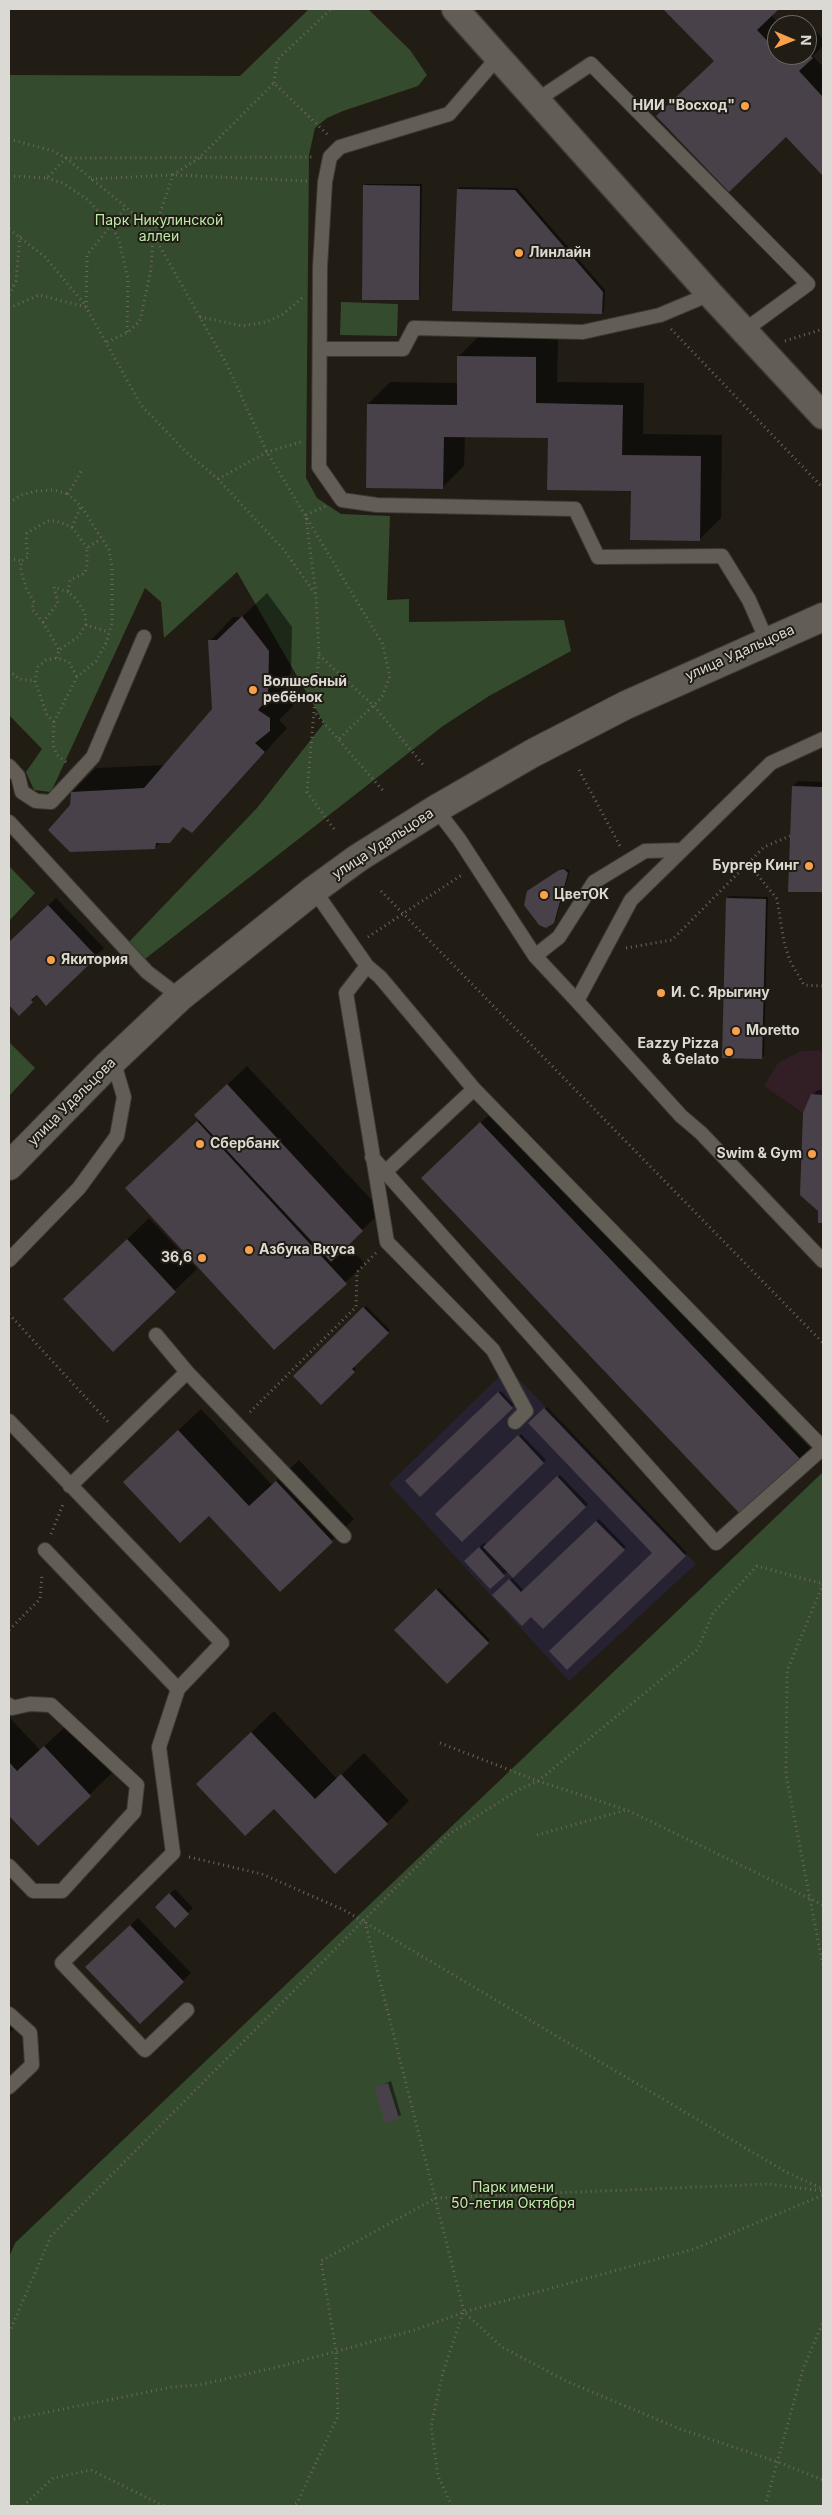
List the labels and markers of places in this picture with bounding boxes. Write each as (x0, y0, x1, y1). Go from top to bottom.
place label: НИИ "Восход" (633, 98, 735, 114)
marker: НИИ "Восход" (739, 100, 751, 112)
place label: Линлайн (529, 245, 591, 261)
marker: Линлайн (513, 247, 525, 259)
place label: Волшебный ребёнок (263, 674, 347, 706)
marker: Волшебный ребёнок (247, 684, 259, 696)
place label: Бургер Кинг (712, 858, 799, 874)
marker: Бургер Кинг (803, 860, 815, 872)
place label: ЦветОК (554, 887, 609, 903)
marker: ЦветОК (538, 889, 550, 901)
place label: Якитория (61, 952, 128, 968)
marker: Якитория (45, 954, 57, 966)
place label: И. С. Ярыгину (671, 985, 770, 1001)
marker: И. С. Ярыгину (655, 987, 667, 999)
place label: Moretto (746, 1023, 800, 1039)
marker: Moretto (730, 1025, 742, 1037)
place label: Eazzy Pizza & Gelato (638, 1036, 719, 1068)
marker: Eazzy Pizza & Gelato (723, 1046, 735, 1058)
place label: Сбербанк (210, 1136, 280, 1152)
marker: Сбербанк (194, 1138, 206, 1150)
place label: Swim & Gym (717, 1146, 802, 1162)
marker: Swim & Gym (806, 1148, 818, 1160)
place label: Азбука Вкуса (259, 1242, 355, 1258)
marker: Азбука Вкуса (243, 1244, 255, 1256)
place label: 36,6 (161, 1250, 192, 1266)
marker: 36,6 (196, 1252, 208, 1264)

